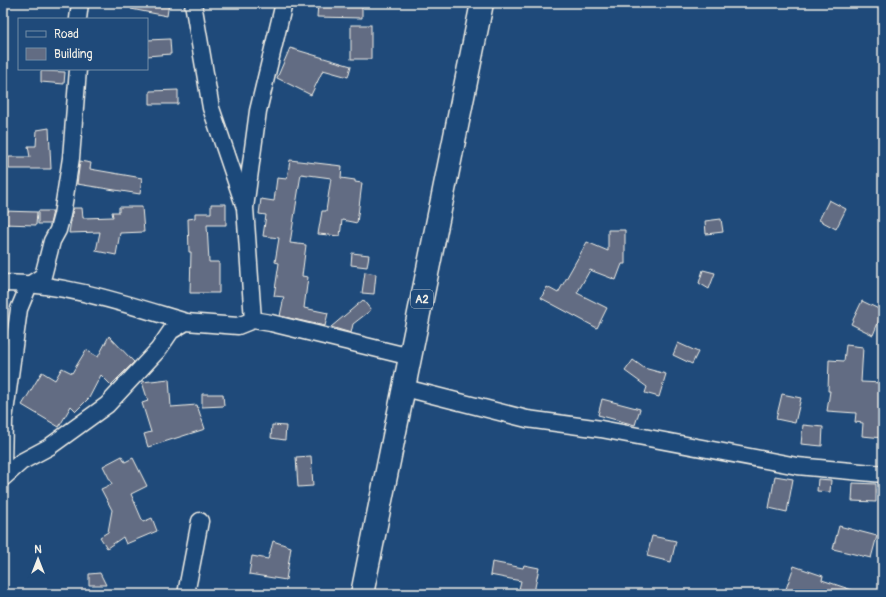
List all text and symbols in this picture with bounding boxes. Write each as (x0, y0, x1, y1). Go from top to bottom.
legend (18, 18, 148, 70)
text: Road (54, 27, 79, 42)
text: Building (54, 47, 93, 62)
road number: A2 (411, 290, 433, 308)
north arrow (18, 539, 58, 579)
text: N (34, 543, 42, 556)

